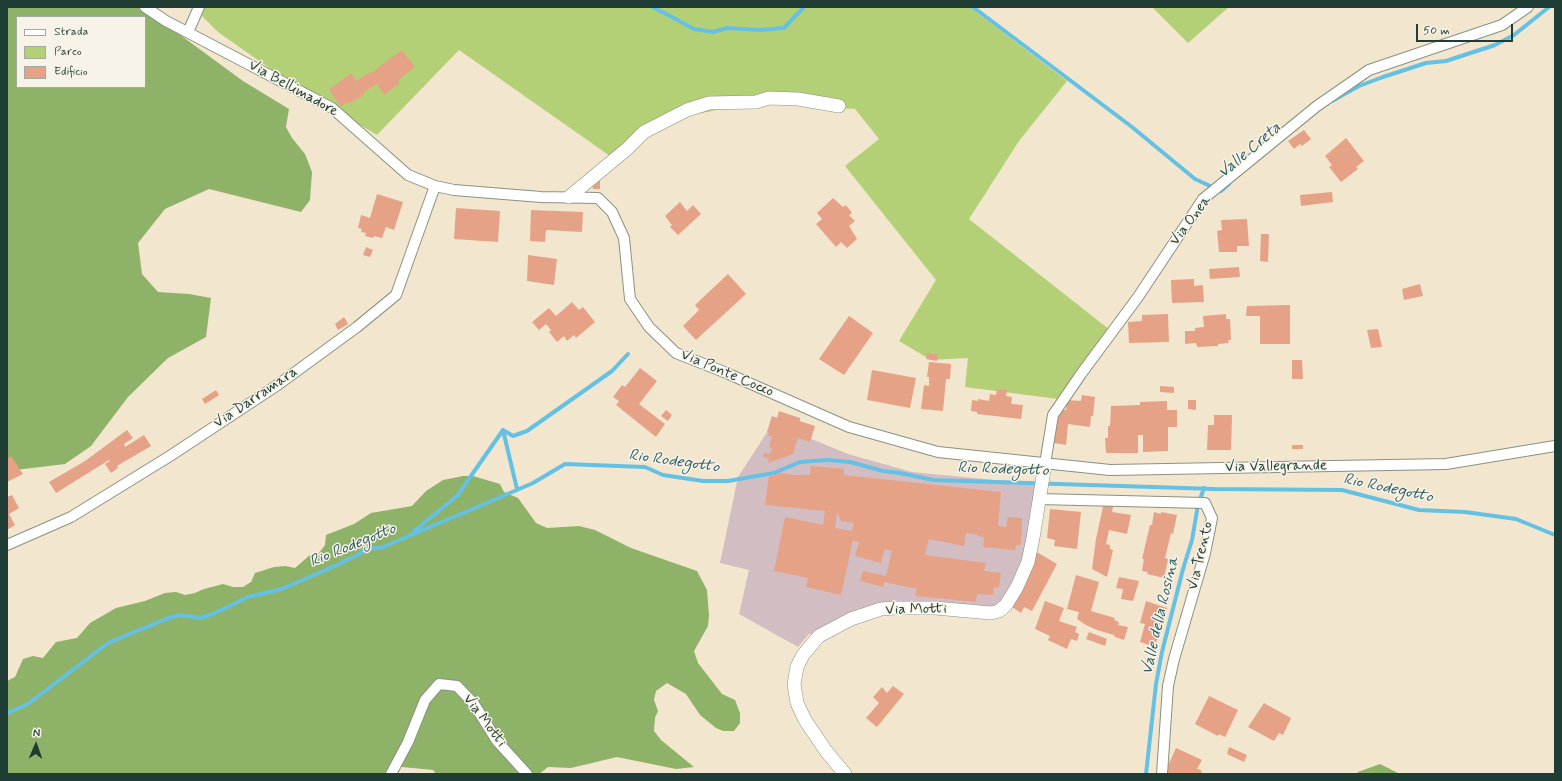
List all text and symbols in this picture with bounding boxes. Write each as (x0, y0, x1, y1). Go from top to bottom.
legend (16, 16, 146, 88)
scale bar (1418, 16, 1515, 42)
text: 50 m (1423, 23, 1450, 39)
text: Strada (54, 24, 88, 40)
text: Parco (54, 44, 82, 60)
street label: Via Bellimadore (245, 57, 341, 121)
text: Edificio (54, 64, 88, 80)
water label: Valle Creta (1215, 119, 1285, 183)
street label: Via Onea (1166, 192, 1216, 250)
street label: Via Ponte Cocco (678, 346, 776, 402)
street label: Via Darramara (211, 363, 301, 433)
water label: Rio Rodegotto (627, 446, 721, 478)
street label: Via Vallegrande (1225, 457, 1327, 477)
water label: Rio Rodegotto (957, 459, 1049, 481)
water label: Rio Rodegotto (1341, 470, 1435, 508)
water label: Rio Rodegotto (307, 520, 399, 572)
street label: Via Trento (1184, 520, 1218, 592)
water label: Valle della Rosina (1138, 555, 1184, 677)
street label: Via Motti (885, 600, 947, 620)
street label: Via Motti (458, 691, 510, 751)
north arrow (16, 725, 56, 765)
text: N (33, 726, 40, 740)

